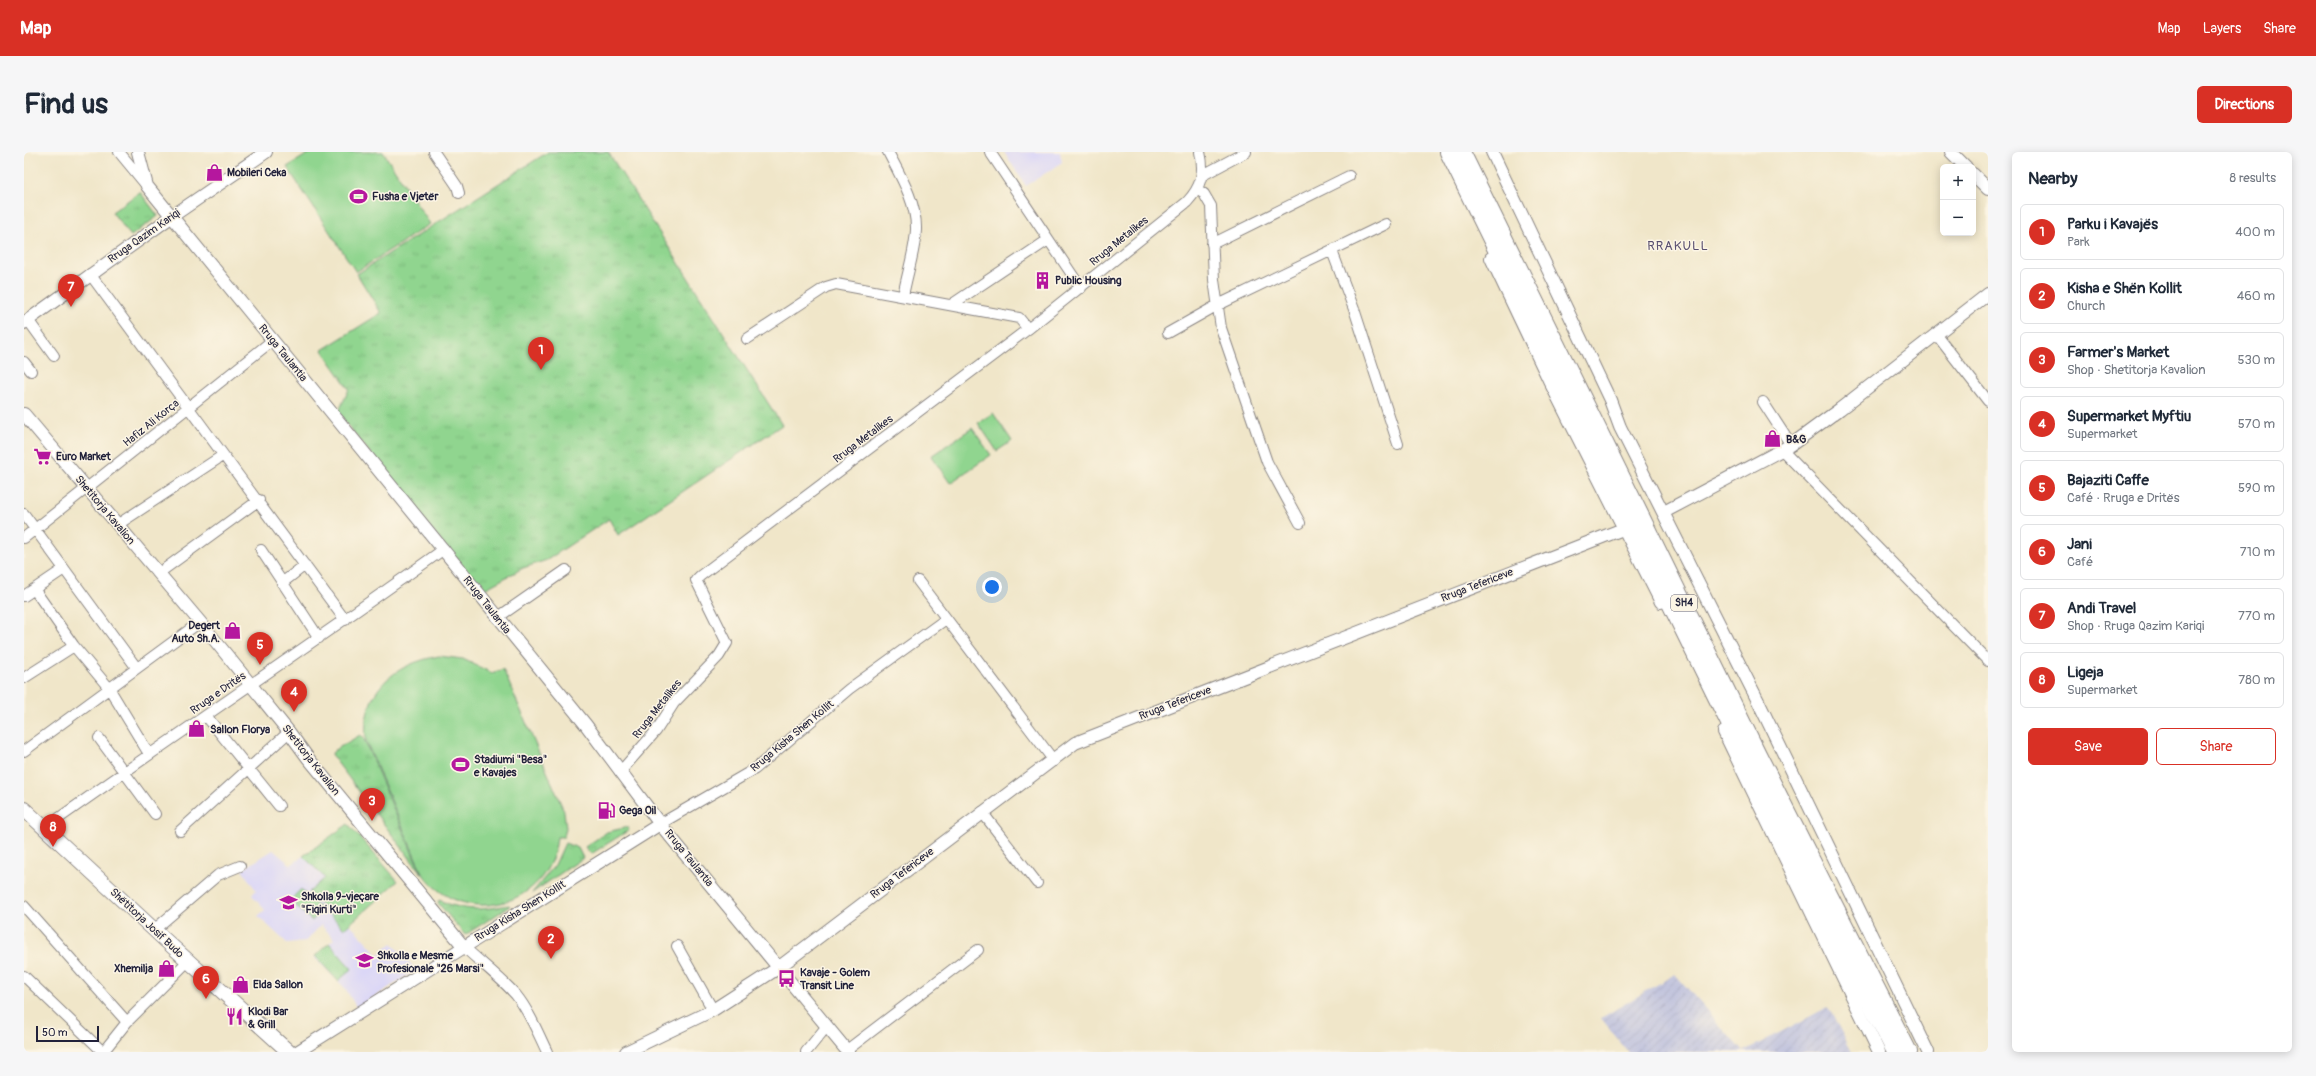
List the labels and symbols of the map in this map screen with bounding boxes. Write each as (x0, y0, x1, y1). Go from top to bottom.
shop icon: Mobileri Ceka (204, 162, 224, 182)
place label: Mobileri Ceka (227, 166, 286, 179)
sports icon: Fusha e Vjetër (349, 186, 369, 206)
place label: Fusha e Vjetër (372, 190, 439, 203)
street label: Rruga Qazim Kariqi (105, 206, 183, 266)
street label: Rruga Metalikes (1087, 213, 1151, 268)
district label: RRAKULL (1647, 238, 1709, 254)
building icon: Public Housing (1032, 270, 1052, 290)
pin: 7 (58, 274, 84, 307)
place label: Public Housing (1055, 274, 1122, 287)
street label: Rruga Taulantia (256, 322, 310, 384)
pin: 1 (528, 337, 554, 370)
street label: Hafiz Ali Korça (120, 397, 182, 449)
street label: Rruga Metalikes (831, 412, 895, 466)
shop icon: B&G (1763, 429, 1783, 449)
place label: B&G (1786, 433, 1806, 446)
supermarket icon: Euro Market (33, 446, 53, 466)
place label: Euro Market (56, 450, 111, 463)
street label: Shetitorja Kavalion (72, 473, 138, 547)
street label: Rruga Tefericeve (1439, 565, 1515, 605)
street label: Rruga Taulantia (460, 574, 514, 636)
your location (982, 577, 1002, 597)
road number: SH4 (1671, 595, 1697, 611)
place label: Degert Auto Sh.A. (172, 619, 221, 645)
shop icon: Degert Auto Sh.A. (223, 621, 243, 641)
pin: 5 (247, 632, 273, 665)
street label: Rruga e Dritës (188, 669, 248, 717)
street label: Rruga Metalikes (630, 677, 684, 741)
pin: 4 (281, 679, 307, 712)
street label: Rruga Tefericeve (1137, 683, 1213, 723)
street label: Rruga Kisha Shen Kollit (748, 697, 837, 775)
shop icon: Sallon Florya (187, 719, 207, 739)
street label: Shetitorja Kavalion (279, 722, 343, 798)
place label: Sallon Florya (210, 723, 270, 736)
place label: Stadiumi "Besa" e Kavajes (473, 753, 547, 779)
sports icon: Stadiumi "Besa" e Kavajes (451, 755, 471, 775)
pin: 3 (359, 788, 385, 821)
fuel station icon: Gega Oil (596, 800, 616, 820)
place label: Gega Oil (619, 804, 657, 817)
pin: 8 (40, 814, 66, 847)
street label: Rruga Taulantia (662, 827, 716, 889)
street label: Rruga Tefericeve (868, 845, 937, 901)
street label: Rruga Kisha Shen Kollit (472, 877, 568, 944)
street label: Shëtitorja Josif Budo (108, 886, 187, 961)
place label: Shkolla 9-vjeçare "Fiqiri Kurti" (301, 890, 380, 916)
school or university icon: Shkolla 9-vjeçare "Fiqiri Kurti" (278, 892, 298, 912)
pin: 2 (538, 926, 564, 959)
place label: Shkolla e Mesme Profesionale "26 Marsi" (377, 949, 484, 975)
school or university icon: Shkolla e Mesme Profesionale "26 Marsi" (354, 951, 374, 971)
shop icon: Xhemilja (156, 958, 176, 978)
place label: Xhemilja (114, 962, 153, 975)
pin: 6 (193, 966, 219, 999)
place label: Kavaje - Golem Transit Line (799, 966, 870, 992)
bus stop icon: Kavaje - Golem Transit Line (777, 968, 797, 988)
shop icon: Elda Sallon (230, 974, 250, 994)
place label: Elda Sallon (253, 978, 303, 991)
place label: Klodi Bar & Grill (248, 1005, 289, 1031)
restaurant icon: Klodi Bar & Grill (225, 1007, 245, 1027)
scale bar (36, 1024, 99, 1043)

